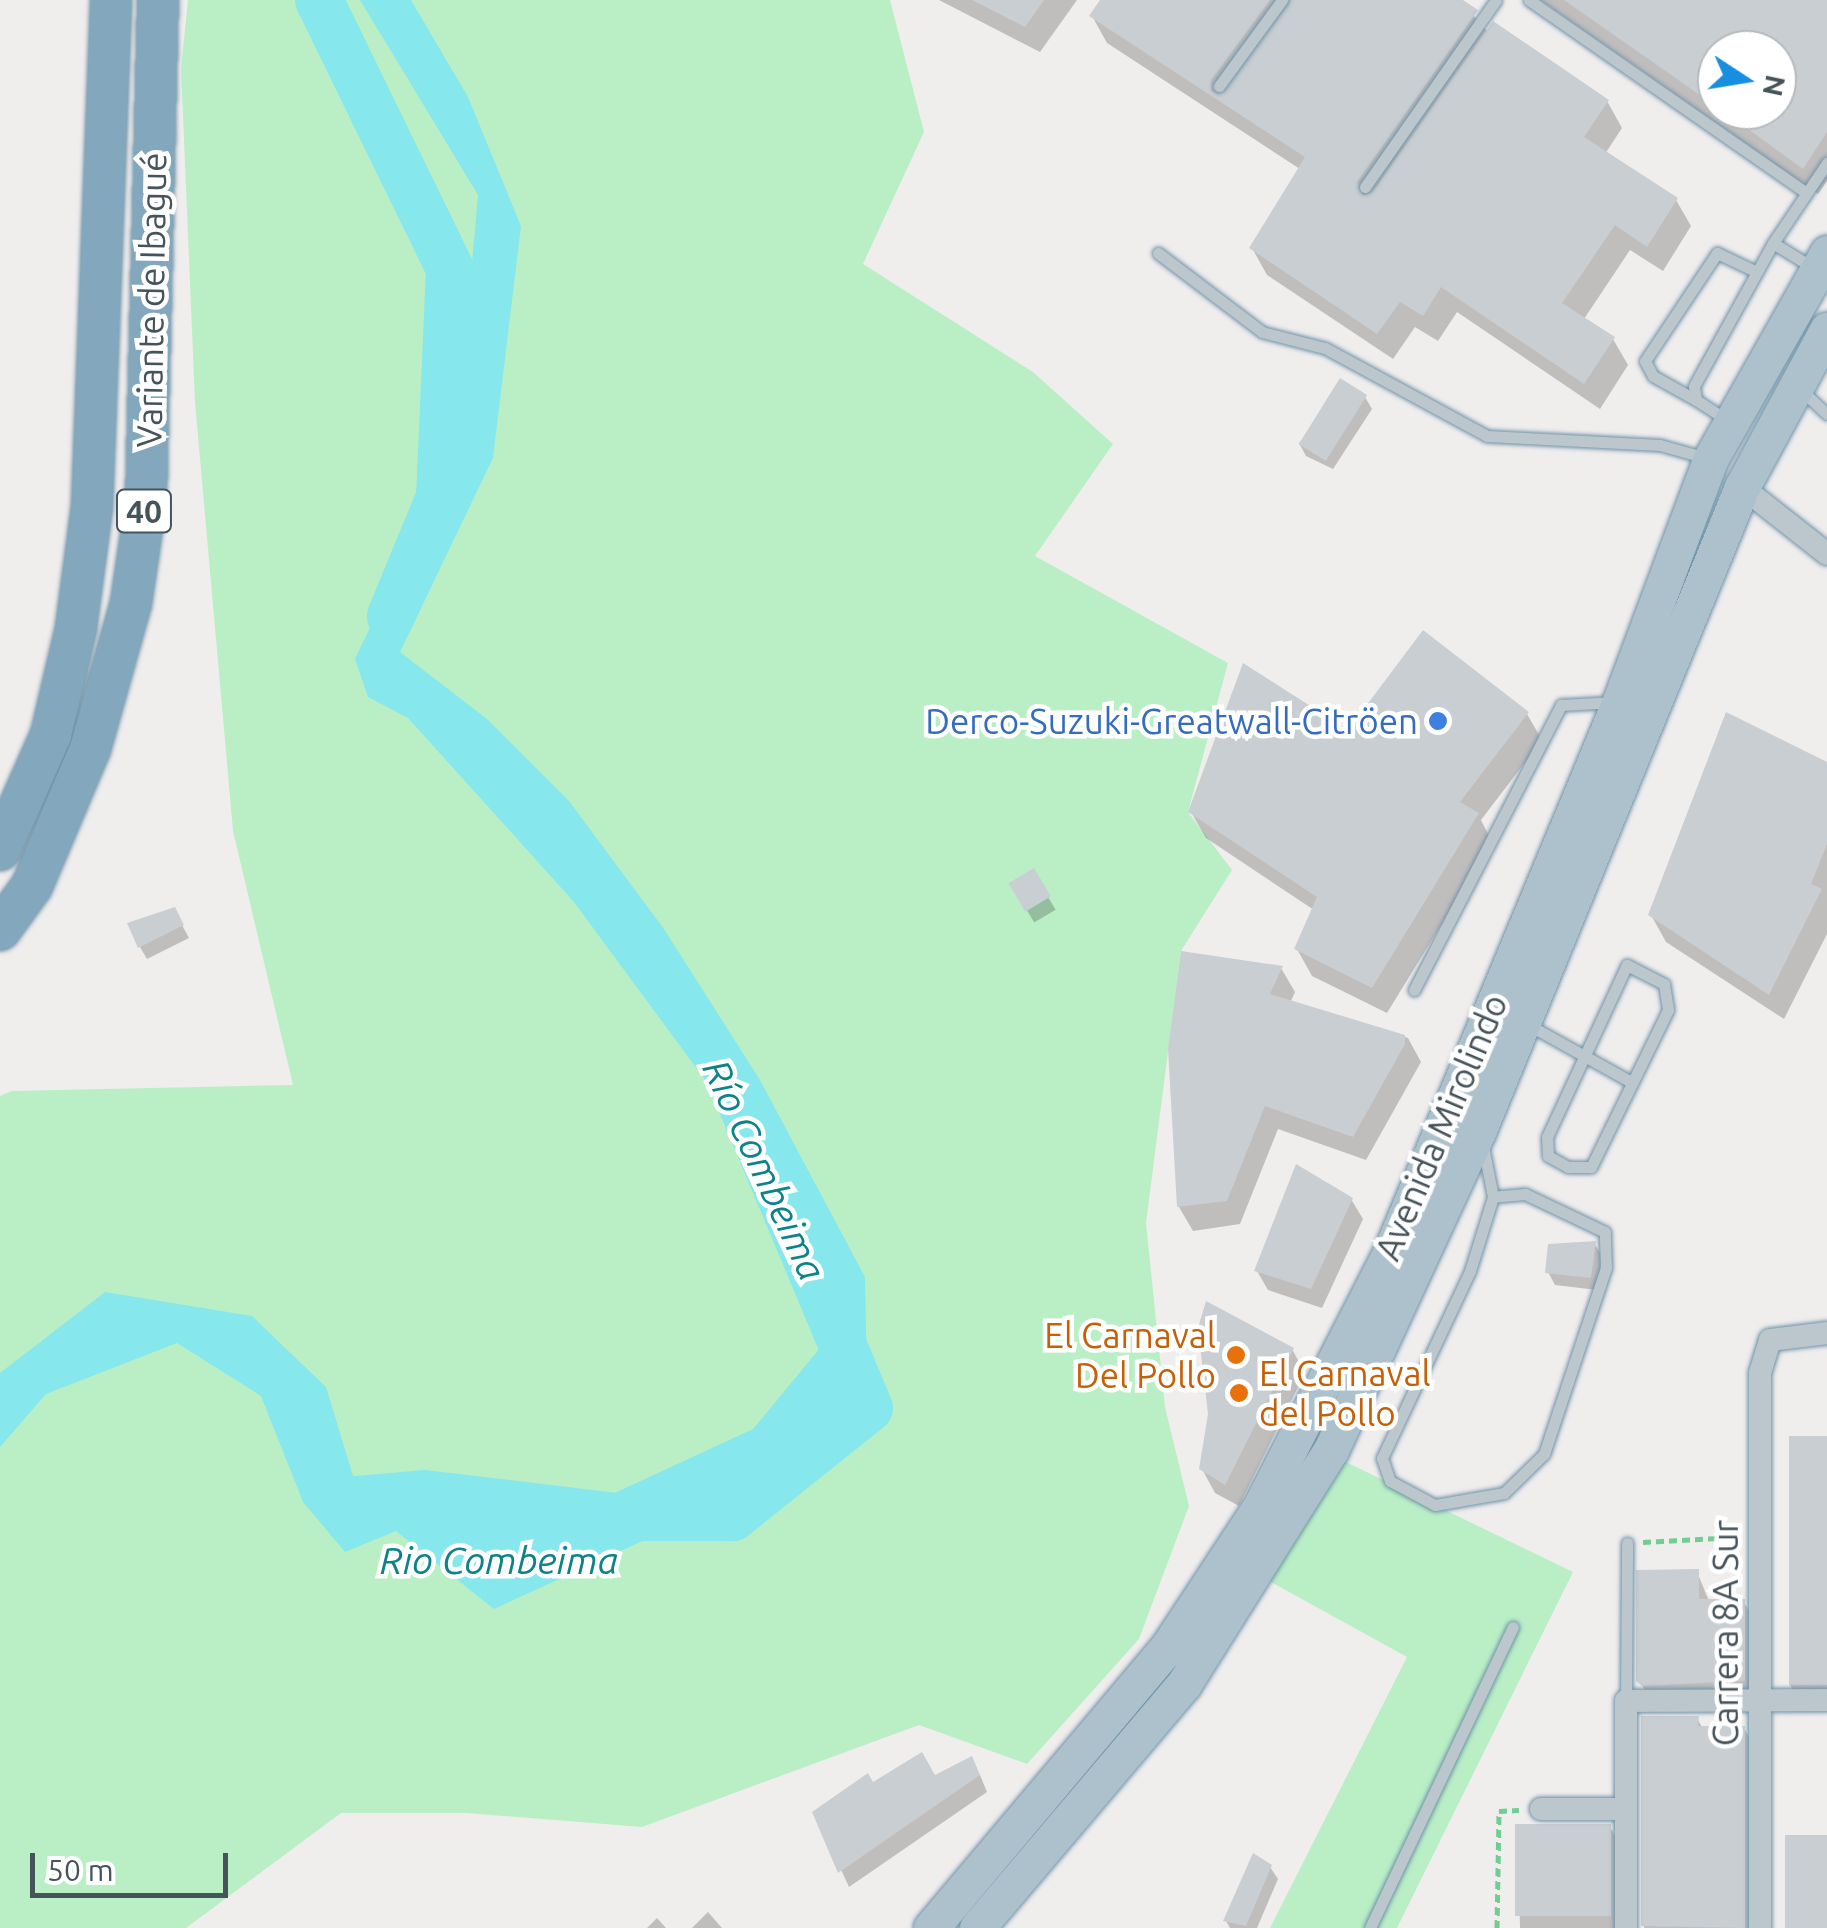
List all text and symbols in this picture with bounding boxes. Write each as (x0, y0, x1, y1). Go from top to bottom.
north arrow (1697, 30, 1797, 130)
text: N (1758, 72, 1792, 99)
street label: Variante de Ibagué (127, 152, 175, 448)
road number: 40 (114, 484, 174, 538)
place label: Derco-Suzuki-Greatwall-Citröen (925, 700, 1418, 742)
marker: Derco-Suzuki-Greatwall-Citröen (1427, 710, 1449, 732)
street label: Avenida Mirolindo (1366, 988, 1516, 1266)
water label: Río Combeima (693, 1052, 835, 1288)
place label: El Carnaval Del Pollo (1044, 1314, 1216, 1396)
marker: El Carnaval Del Pollo (1225, 1344, 1247, 1366)
place label: El Carnaval del Pollo (1259, 1352, 1431, 1434)
marker: El Carnaval del Pollo (1228, 1382, 1250, 1404)
street label: Carrera 8A Sur (1704, 1520, 1746, 1746)
water label: Rio Combeima (380, 1538, 618, 1584)
scale bar (35, 1833, 232, 1895)
text: 50 m (47, 1853, 114, 1887)

